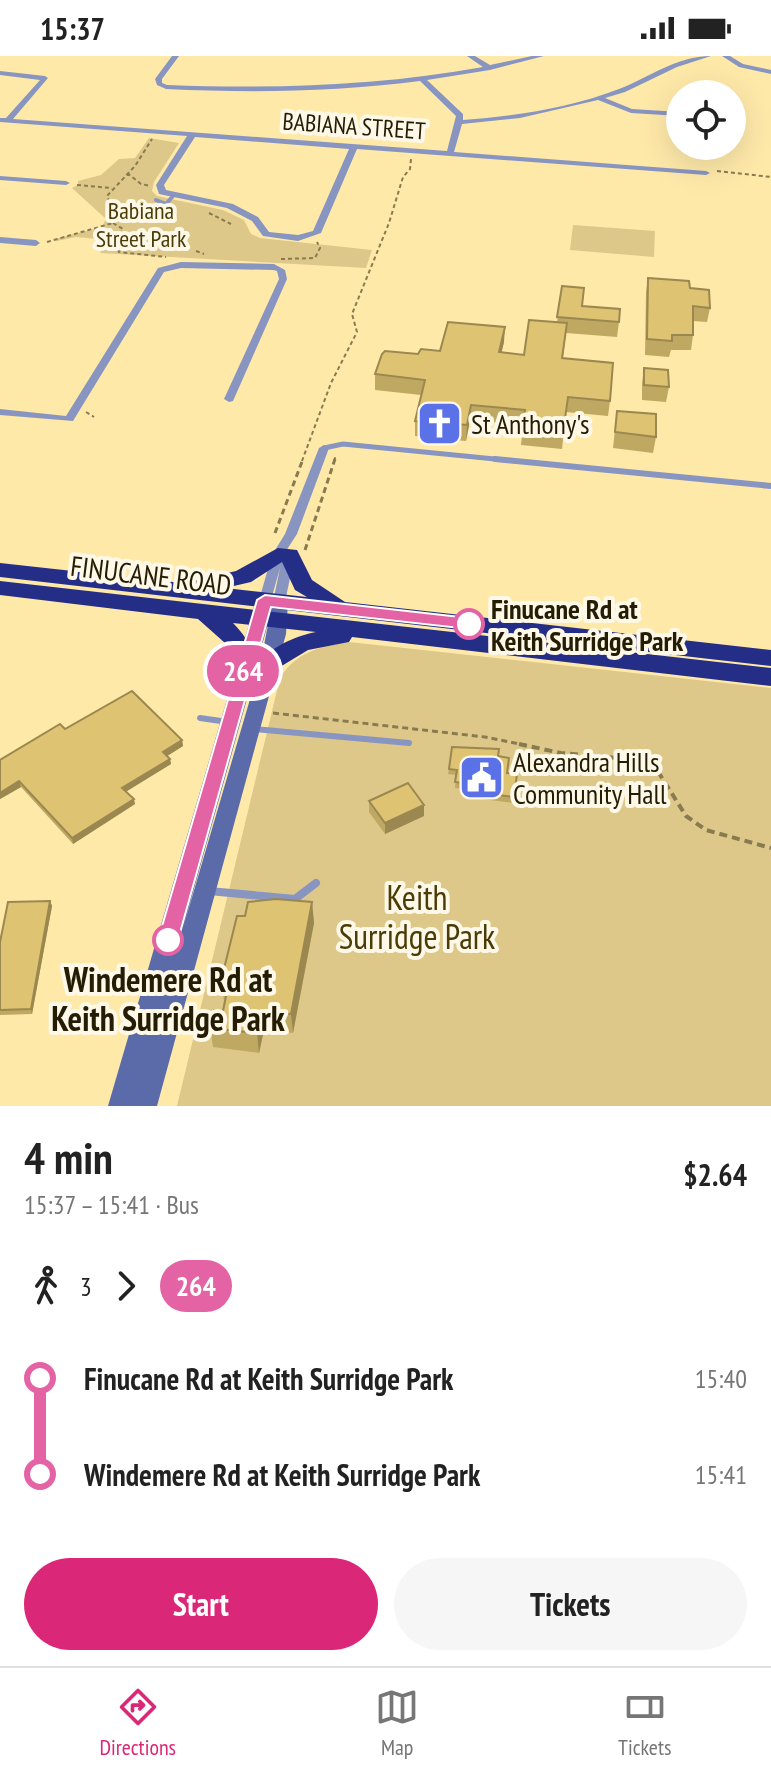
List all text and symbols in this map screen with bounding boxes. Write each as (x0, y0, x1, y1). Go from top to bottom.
text: 15:37 (40, 9, 105, 48)
map controls (666, 80, 746, 160)
button: locate (666, 80, 746, 160)
street label: BABIANA STREET (281, 106, 427, 146)
park label: Babiana Street Park (96, 195, 187, 254)
church icon: St Anthony's (416, 399, 464, 447)
place label: St Anthony's (471, 405, 589, 442)
street label: FINUCANE ROAD (69, 547, 233, 603)
place label: Finucane Rd at Keith Surridge Park (491, 590, 684, 659)
marker: Finucane Rd at Keith Surridge Park (454, 609, 484, 639)
line badge: 264 (197, 645, 289, 697)
text: 264 (223, 652, 263, 689)
place label: Alexandra Hills Community Hall (513, 743, 667, 812)
public building icon: Alexandra Hills Community Hall (458, 753, 506, 801)
park label: Keith Surridge Park (339, 875, 495, 958)
marker: Windemere Rd at Keith Surridge Park (153, 925, 183, 955)
place label: Windemere Rd at Keith Surridge Park (51, 957, 286, 1040)
text: 4 min (24, 1129, 113, 1186)
text: $2.64 (683, 1155, 747, 1194)
text: 15:37 – 15:41 · Bus (24, 1188, 199, 1221)
icon: walk (24, 1264, 68, 1308)
icon: forward (104, 1264, 148, 1308)
text: 264 (176, 1267, 216, 1304)
text: 3 (80, 1270, 92, 1303)
text: Finucane Rd at Keith Surridge Park (84, 1359, 453, 1398)
text: 15:40 (695, 1362, 747, 1395)
text: Windemere Rd at Keith Surridge Park (84, 1455, 480, 1494)
text: 15:41 (695, 1458, 747, 1491)
button: Start (24, 1558, 378, 1650)
button: Tickets (394, 1558, 747, 1650)
tab: Directions (100, 1685, 176, 1761)
tab: Map (375, 1685, 419, 1761)
tab: Tickets (618, 1685, 671, 1761)

